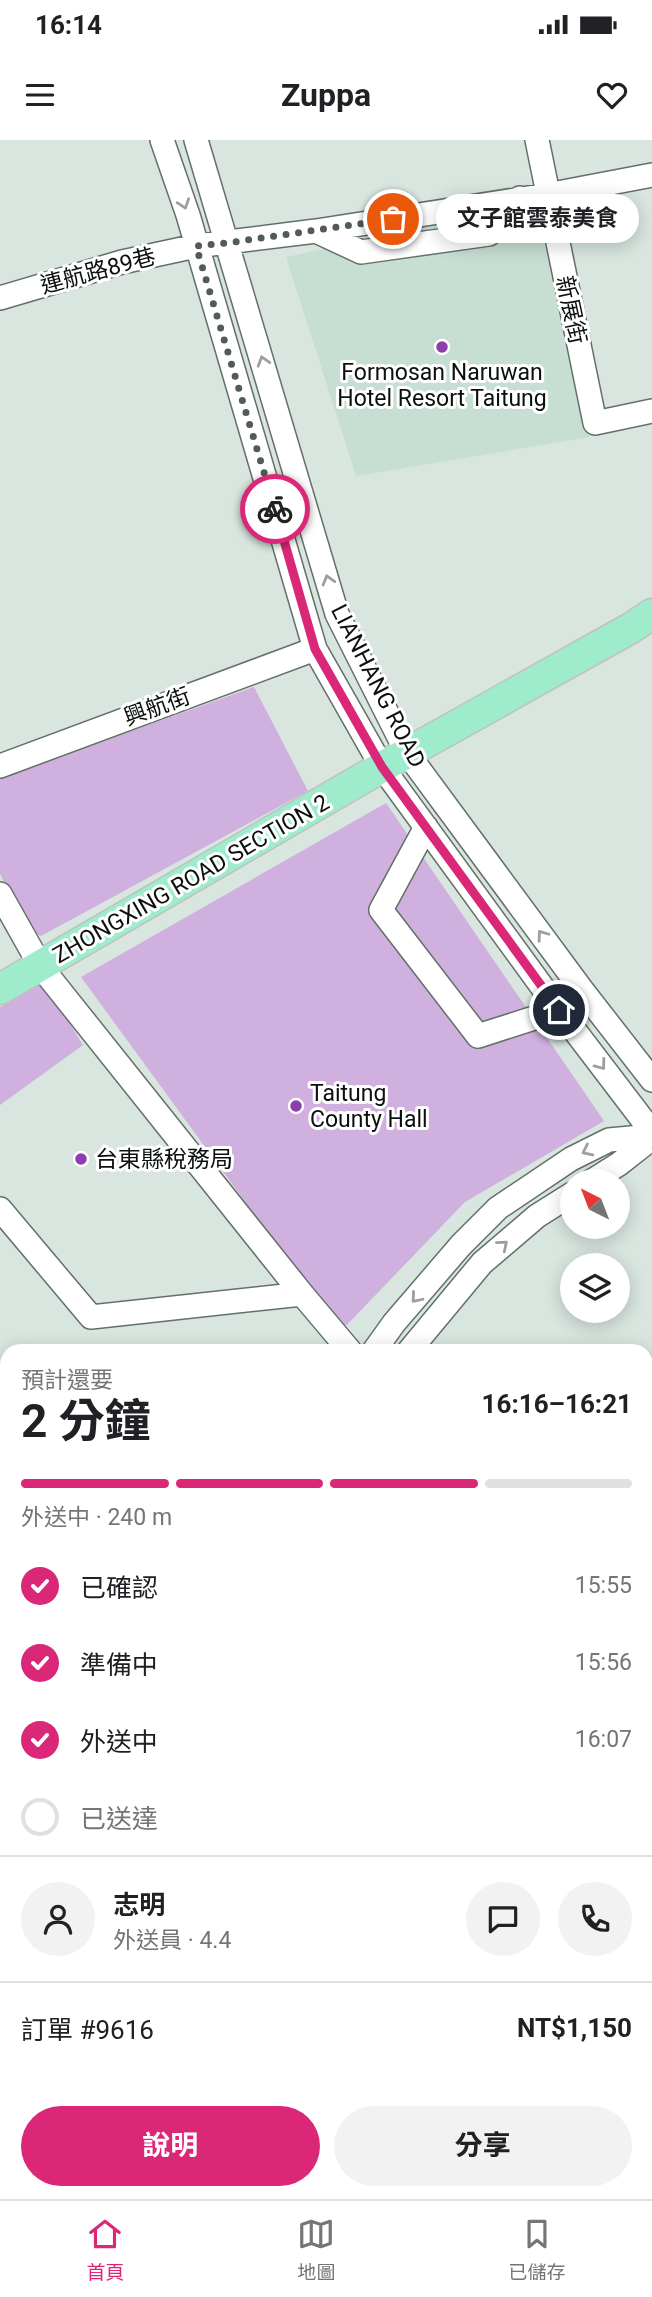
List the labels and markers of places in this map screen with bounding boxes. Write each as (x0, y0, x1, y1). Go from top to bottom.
pin (363, 189, 423, 249)
callout: 文子館雲泰美食 (435, 195, 638, 244)
marker: Formosan Naruwan Hotel Resort Taitung (434, 339, 450, 355)
place label: Formosan Naruwan Hotel Resort Taitung (337, 359, 547, 412)
pin (529, 980, 589, 1040)
place label: Taitung County Hall (310, 1080, 428, 1133)
marker: Taitung County Hall (288, 1098, 304, 1114)
place label: 台東縣稅務局 (95, 1146, 233, 1173)
marker: 台東縣稅務局 (73, 1151, 89, 1167)

